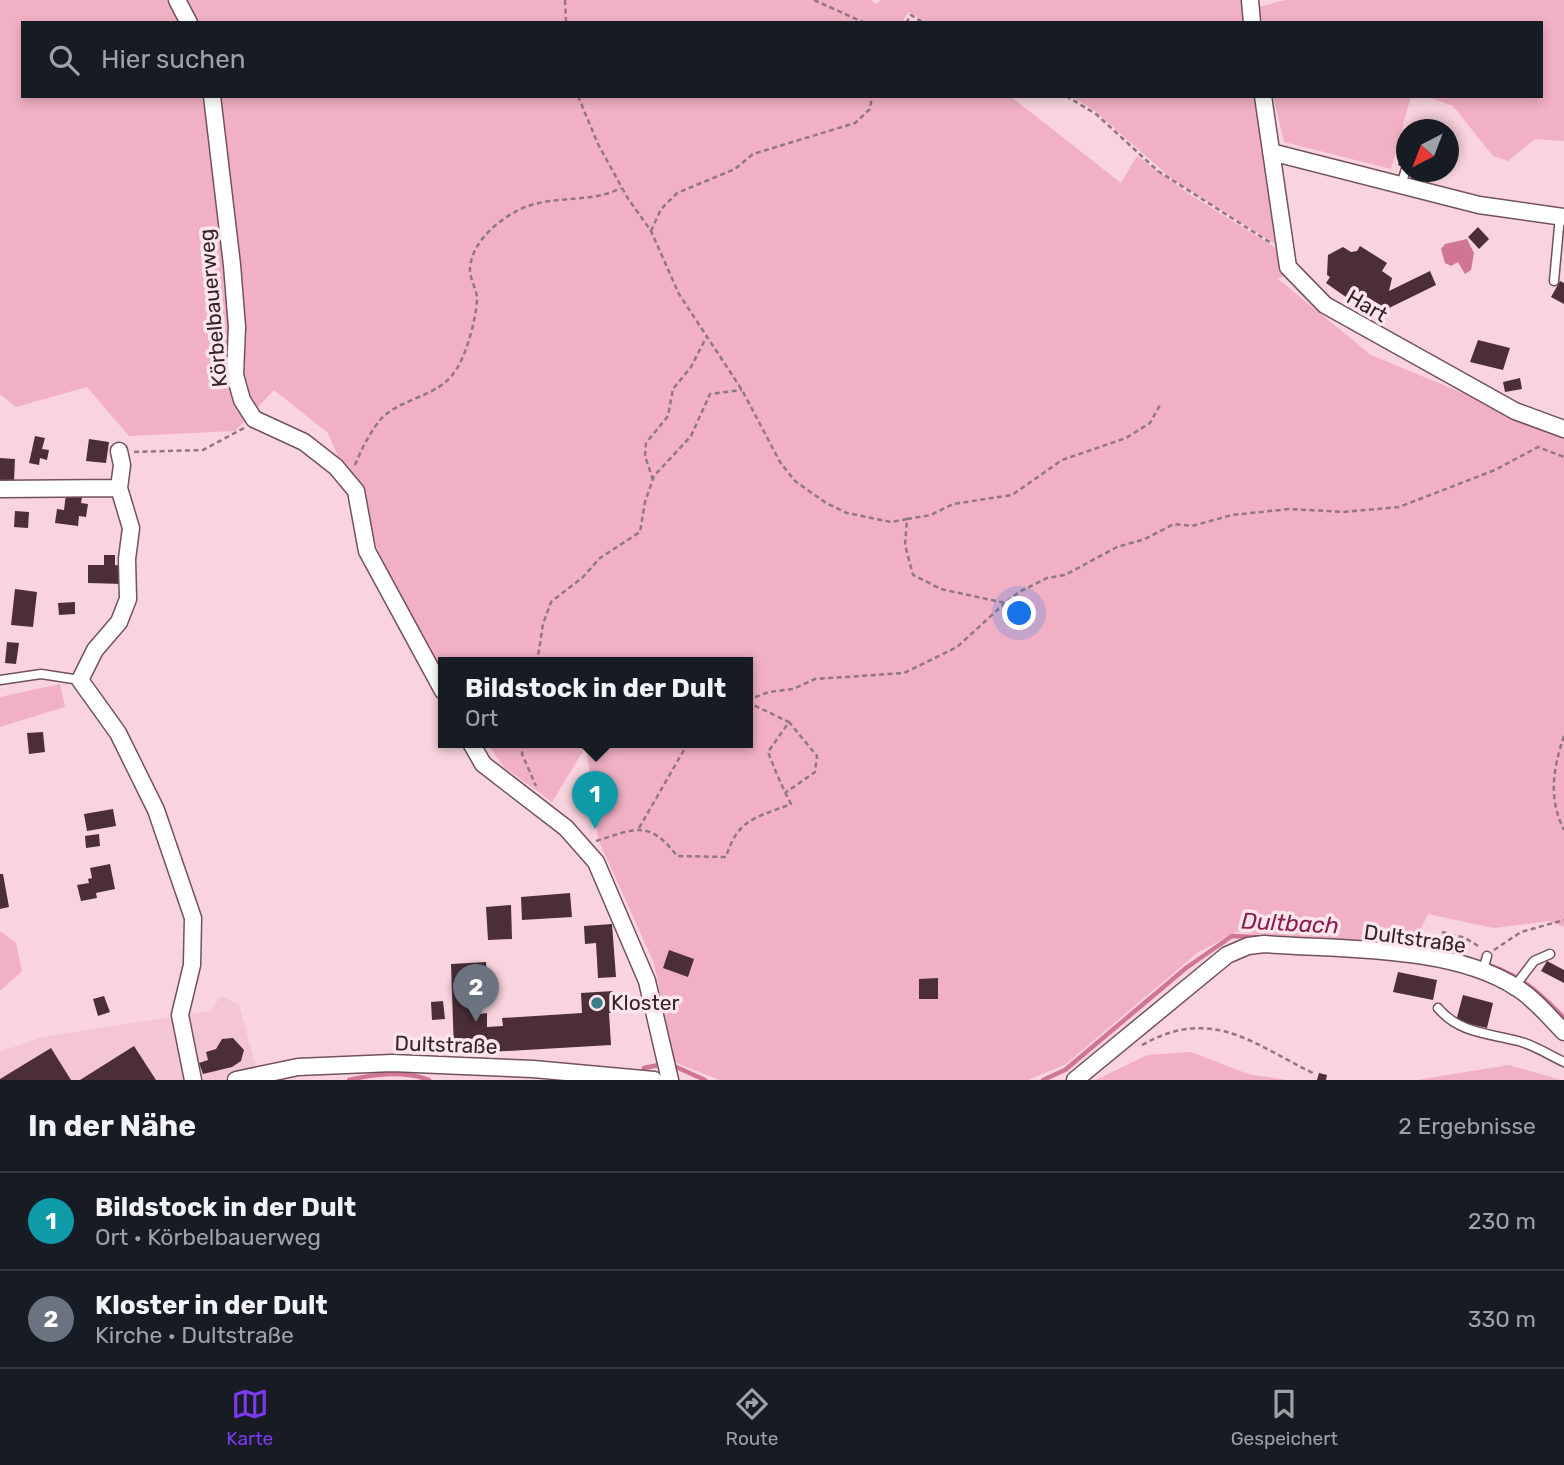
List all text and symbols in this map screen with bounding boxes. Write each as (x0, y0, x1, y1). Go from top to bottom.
search box (21, 21, 1543, 98)
icon: search (45, 41, 83, 79)
text: Hier suchen (101, 44, 246, 75)
north arrow (1396, 119, 1459, 182)
street label: Körbelbauerweg (193, 228, 232, 388)
street label: Hart (1342, 284, 1392, 327)
your location (1002, 596, 1036, 630)
popup (438, 657, 753, 748)
text: Bildstock in der Dult (465, 673, 726, 704)
text: Ort (465, 704, 498, 732)
pin: 1 (572, 771, 618, 829)
water label: Dultbach (1240, 906, 1340, 940)
street label: Dultstraße (1362, 919, 1468, 958)
pin: 2 (453, 964, 499, 1022)
place label: Kloster (611, 990, 679, 1015)
marker: Kloster (589, 995, 605, 1011)
street label: Dultstraße (394, 1030, 498, 1059)
text: In der Nähe (28, 1108, 196, 1144)
text: 2 Ergebnisse (1398, 1112, 1536, 1140)
text: Bildstock in der Dult (95, 1192, 356, 1223)
text: 1 (45, 1207, 57, 1235)
text: 230 m (1468, 1207, 1536, 1235)
text: Ort · Körbelbauerweg (95, 1223, 321, 1251)
text: Kloster in der Dult (95, 1290, 328, 1321)
text: 2 (44, 1305, 58, 1333)
text: 330 m (1468, 1305, 1536, 1333)
text: Kirche · Dultstraße (95, 1321, 294, 1349)
tab: Karte (226, 1385, 273, 1450)
tab: Route (726, 1385, 778, 1450)
tab: Gespeichert (1231, 1385, 1338, 1450)

